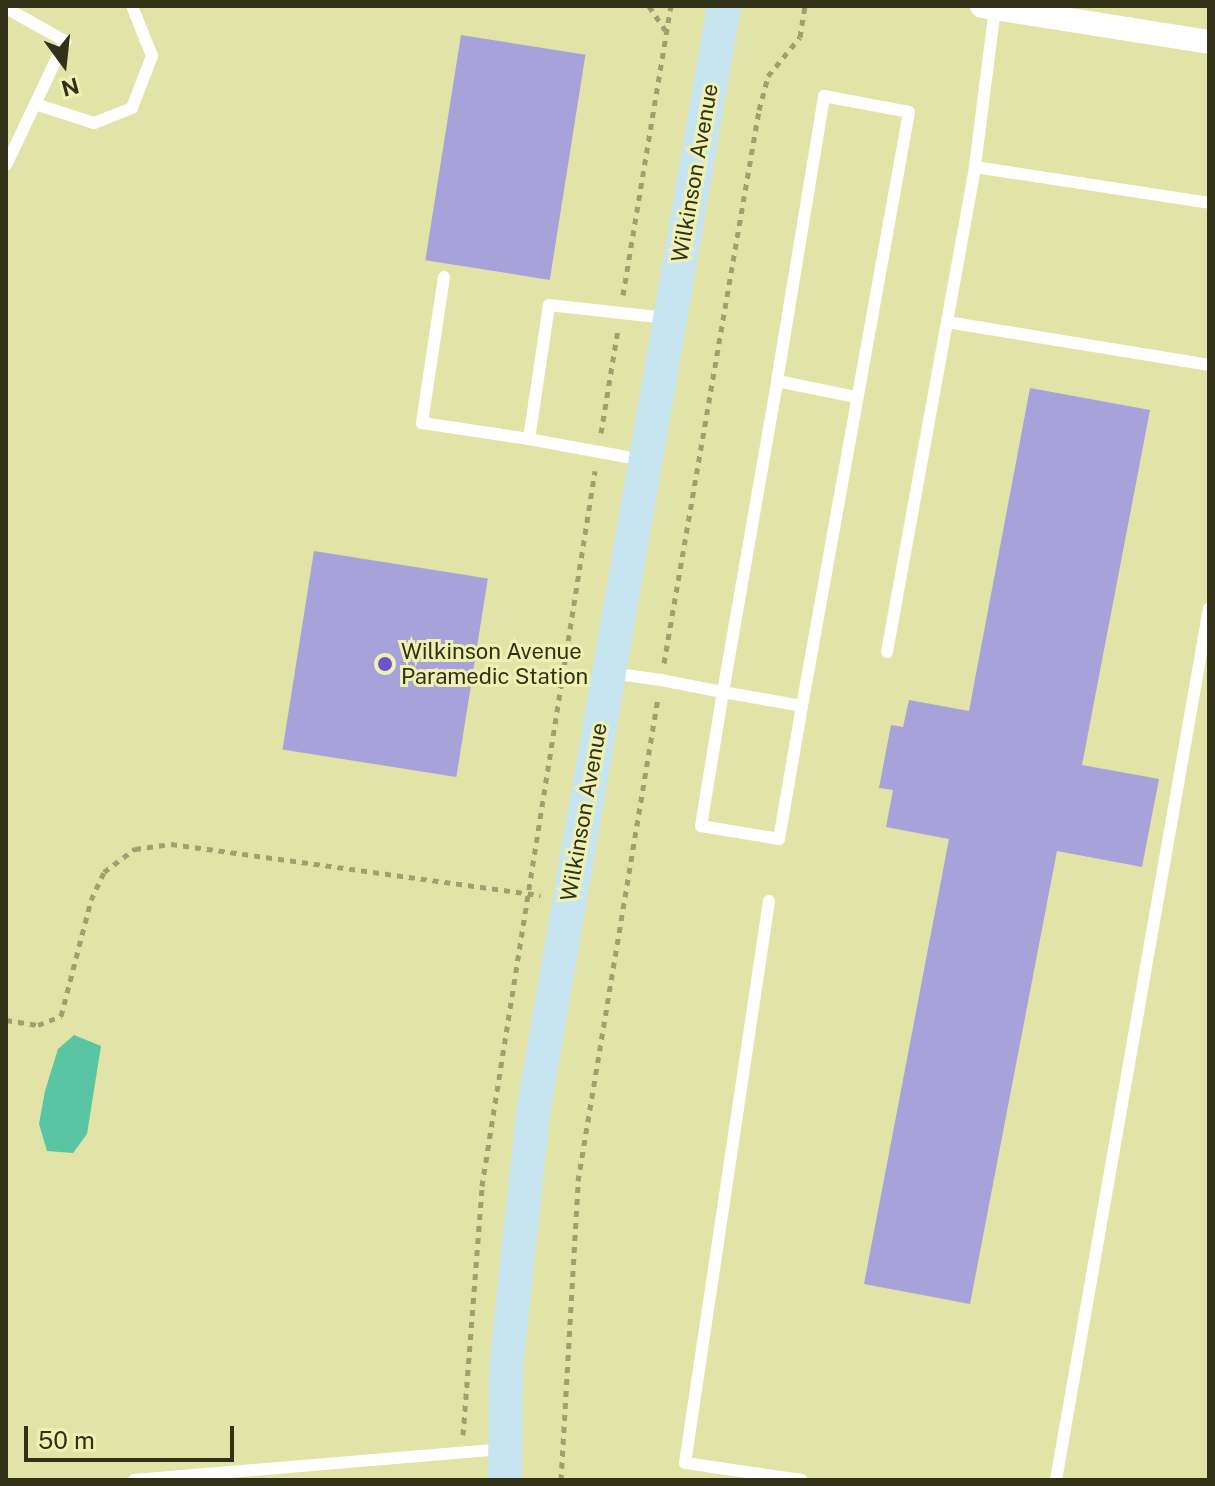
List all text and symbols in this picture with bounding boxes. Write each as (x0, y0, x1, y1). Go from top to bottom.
north arrow (24, 24, 104, 104)
text: N (59, 72, 82, 102)
street label: Wilkinson Avenue (666, 82, 724, 264)
place label: Wilkinson Avenue Paramedic Station (401, 638, 588, 690)
marker: Wilkinson Avenue Paramedic Station (376, 655, 394, 673)
street label: Wilkinson Avenue (555, 721, 613, 903)
scale bar (28, 1410, 238, 1460)
text: 50 m (38, 1426, 95, 1454)

